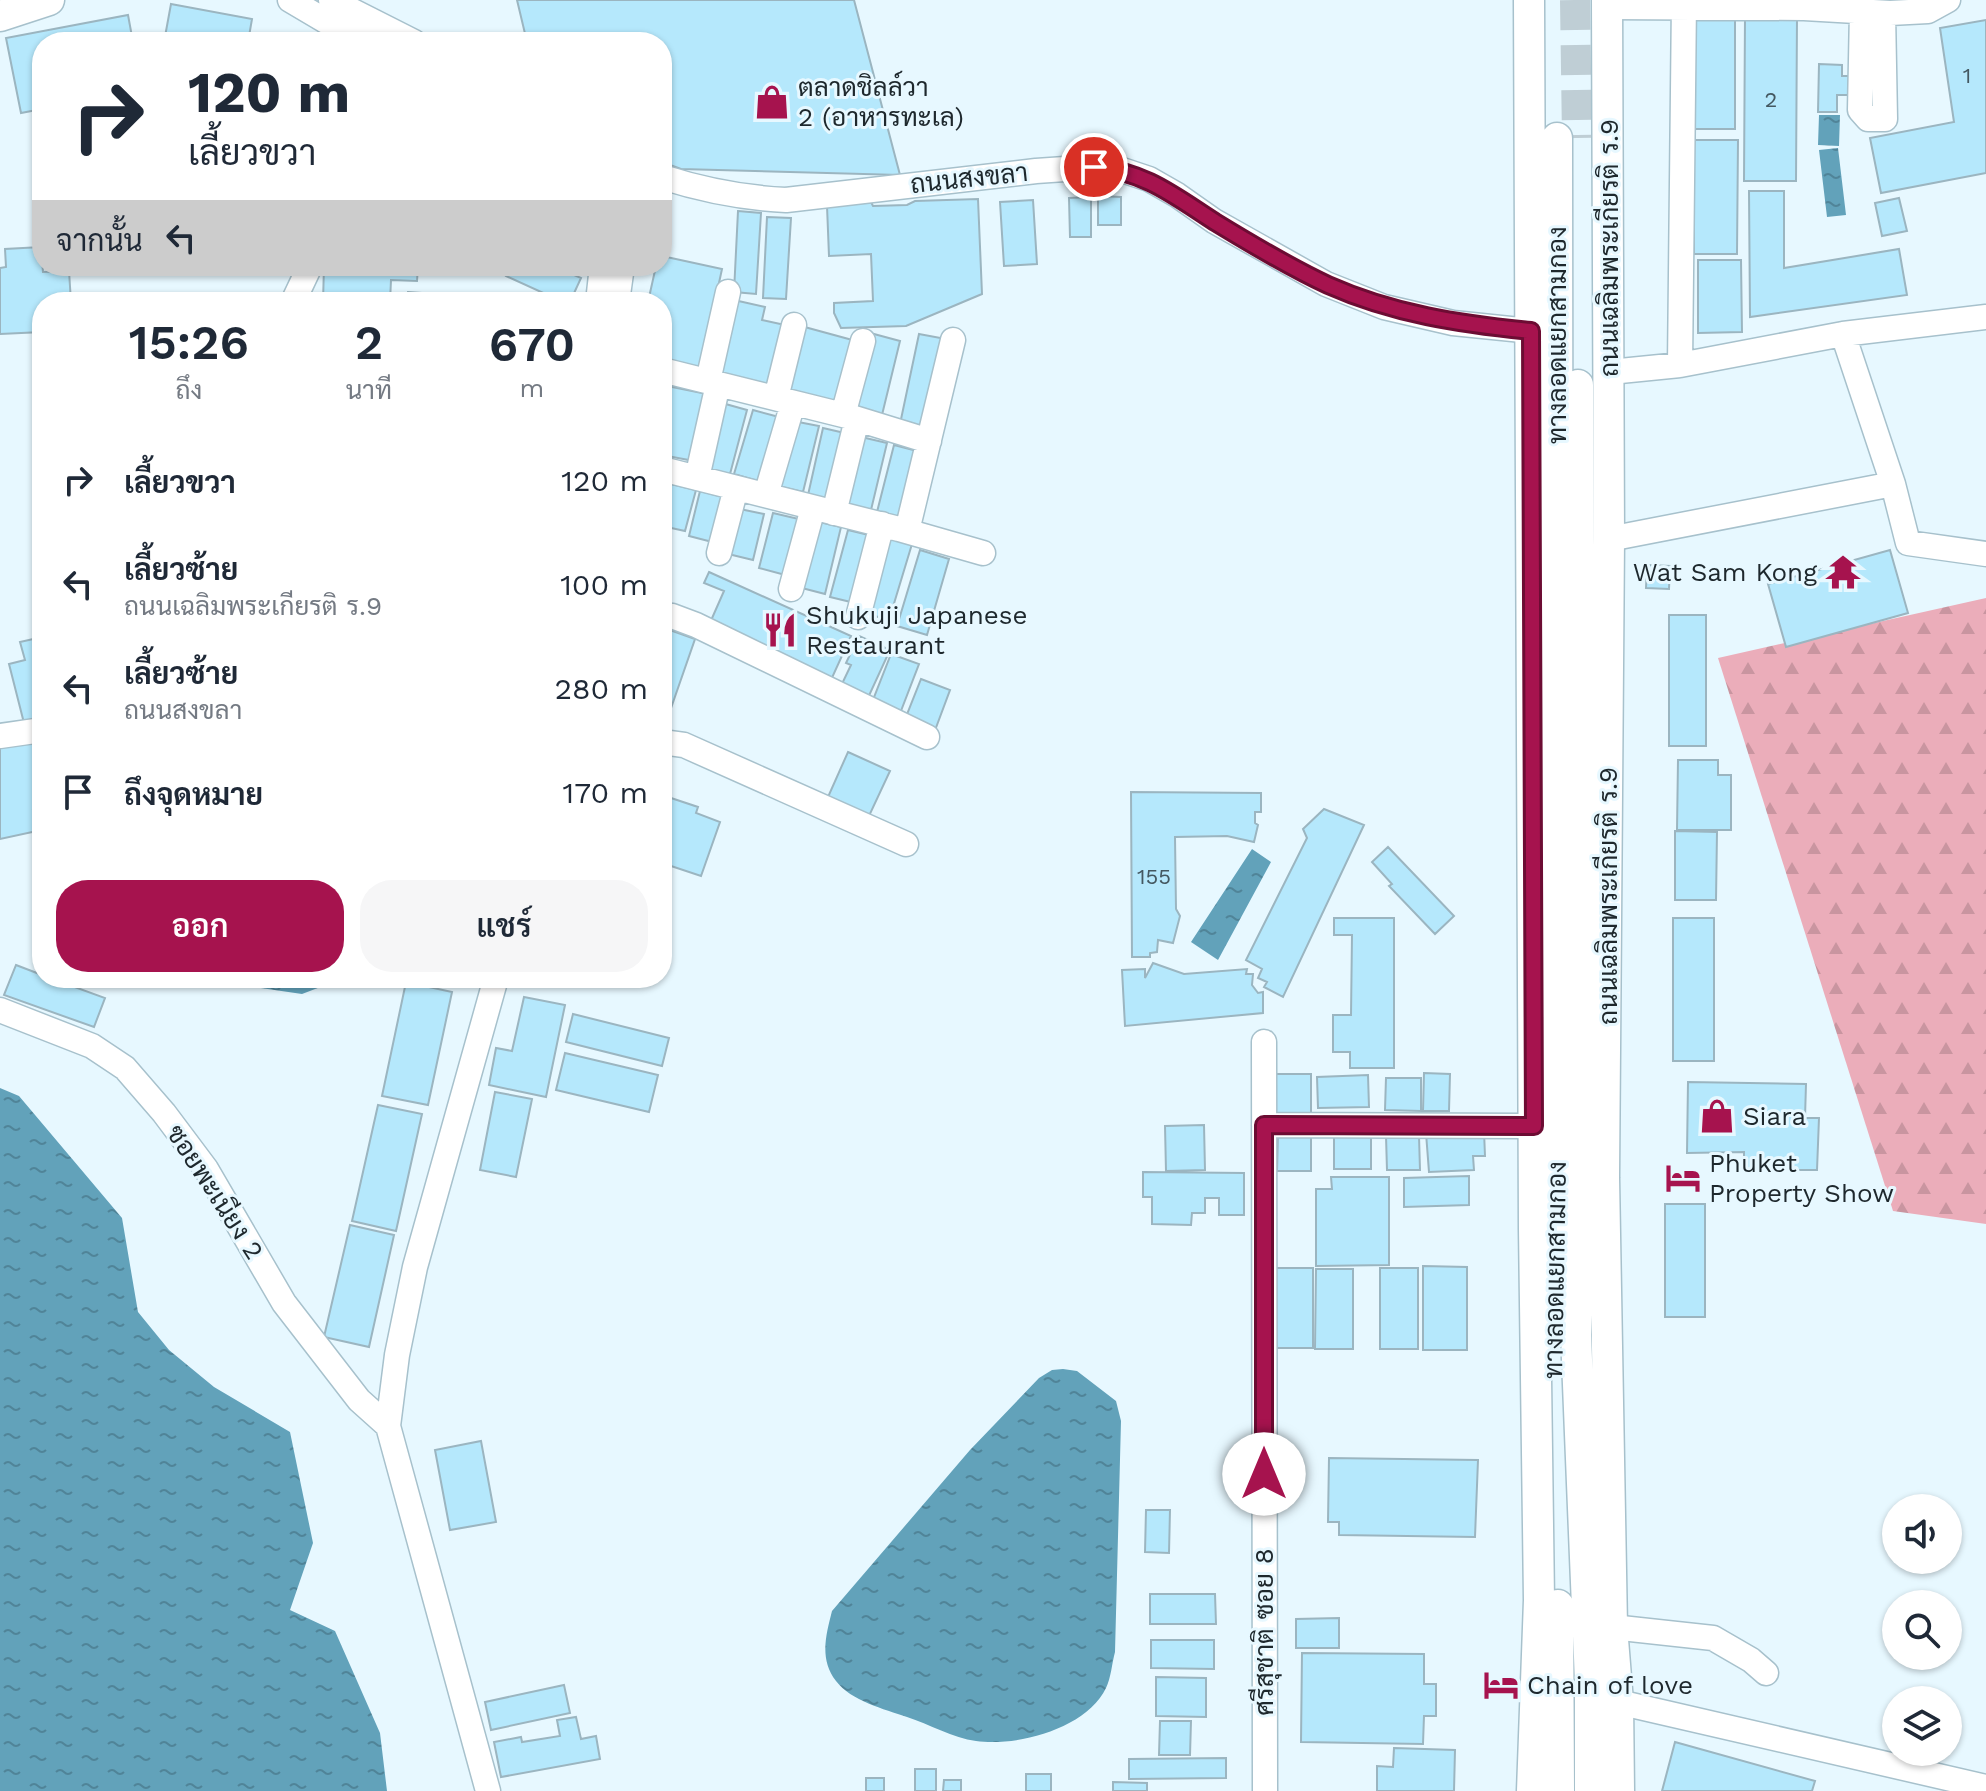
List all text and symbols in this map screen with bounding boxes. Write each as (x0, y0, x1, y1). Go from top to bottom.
text: 120 m (188, 60, 350, 126)
house number: 1 (1963, 63, 1971, 88)
icon: right (56, 64, 160, 168)
place label: ตลาดชิลล์วา 2 (อาหารทะเล) (798, 70, 964, 132)
shop icon: ตลาดชิลล์วา 2 (อาหารทะเล) (753, 83, 791, 121)
house number: 2 (1765, 87, 1777, 112)
street label: ถนนเฉลิมพระเกียรติ ร.9 (1593, 119, 1624, 377)
text: เลี้ยวขวา (188, 132, 316, 174)
pin (1060, 133, 1128, 201)
icon: arrive (1072, 145, 1116, 189)
street label: ถนนสงขลา (909, 157, 1029, 199)
icon: left (159, 216, 203, 260)
text: จากนั้น (56, 223, 143, 258)
street label: ทางลอดแยกสามกอง (1542, 226, 1572, 444)
text: 15:26 (129, 314, 249, 371)
text: 2 (355, 314, 383, 371)
text: 670 (489, 316, 575, 373)
text: m (520, 373, 544, 403)
text: ถึง (175, 375, 202, 405)
text: นาที (346, 375, 392, 405)
icon: right (56, 458, 100, 502)
text: 120 m (561, 463, 648, 498)
text: เลี้ยวขวา (124, 465, 236, 500)
text: เลี้ยวซ้าย (124, 552, 238, 587)
temple icon: Wat Sam Kong (1824, 553, 1862, 591)
place label: Wat Sam Kong (1633, 557, 1817, 587)
icon: left (56, 562, 100, 606)
text: 100 m (560, 567, 648, 602)
text: ถนนเฉลิมพระเกียรติ ร.9 (124, 591, 382, 621)
place label: Shukuji Japanese Restaurant (806, 600, 1027, 660)
restaurant icon: Shukuji Japanese Restaurant (761, 611, 799, 649)
text: เลี้ยวซ้าย (124, 656, 238, 691)
icon: left (56, 666, 100, 710)
text: 280 m (555, 671, 648, 706)
text: ถนนสงขลา (124, 695, 242, 725)
street label: ถนนเฉลิมพระเกียรติ ร.9 (1592, 767, 1623, 1025)
icon: arrive (56, 770, 100, 814)
text: 170 m (563, 775, 648, 810)
text: ถึงจุดหมาย (124, 777, 263, 812)
house number: 155 (1137, 864, 1171, 889)
button: ออก (56, 880, 344, 972)
button: แชร์ (360, 880, 648, 972)
shop icon: Siara (1698, 1097, 1736, 1135)
place label: Siara (1743, 1101, 1806, 1131)
street label: ซอยพะเนียง 2 (160, 1119, 270, 1265)
place label: Phuket Property Show (1709, 1148, 1894, 1208)
hotel icon: Phuket Property Show (1664, 1159, 1702, 1197)
street label: ทางลอดแยกสามกอง (1538, 1161, 1572, 1379)
position arrow (1222, 1432, 1306, 1516)
map controls (1882, 1494, 1962, 1766)
button: sound (1882, 1494, 1962, 1574)
street label: ศรีสุชาติ ซอย 8 (1248, 1548, 1282, 1716)
button: search (1882, 1590, 1962, 1670)
hotel icon: Chain of love (1482, 1666, 1520, 1704)
place label: Chain of love (1527, 1670, 1693, 1700)
button: layers (1882, 1686, 1962, 1766)

